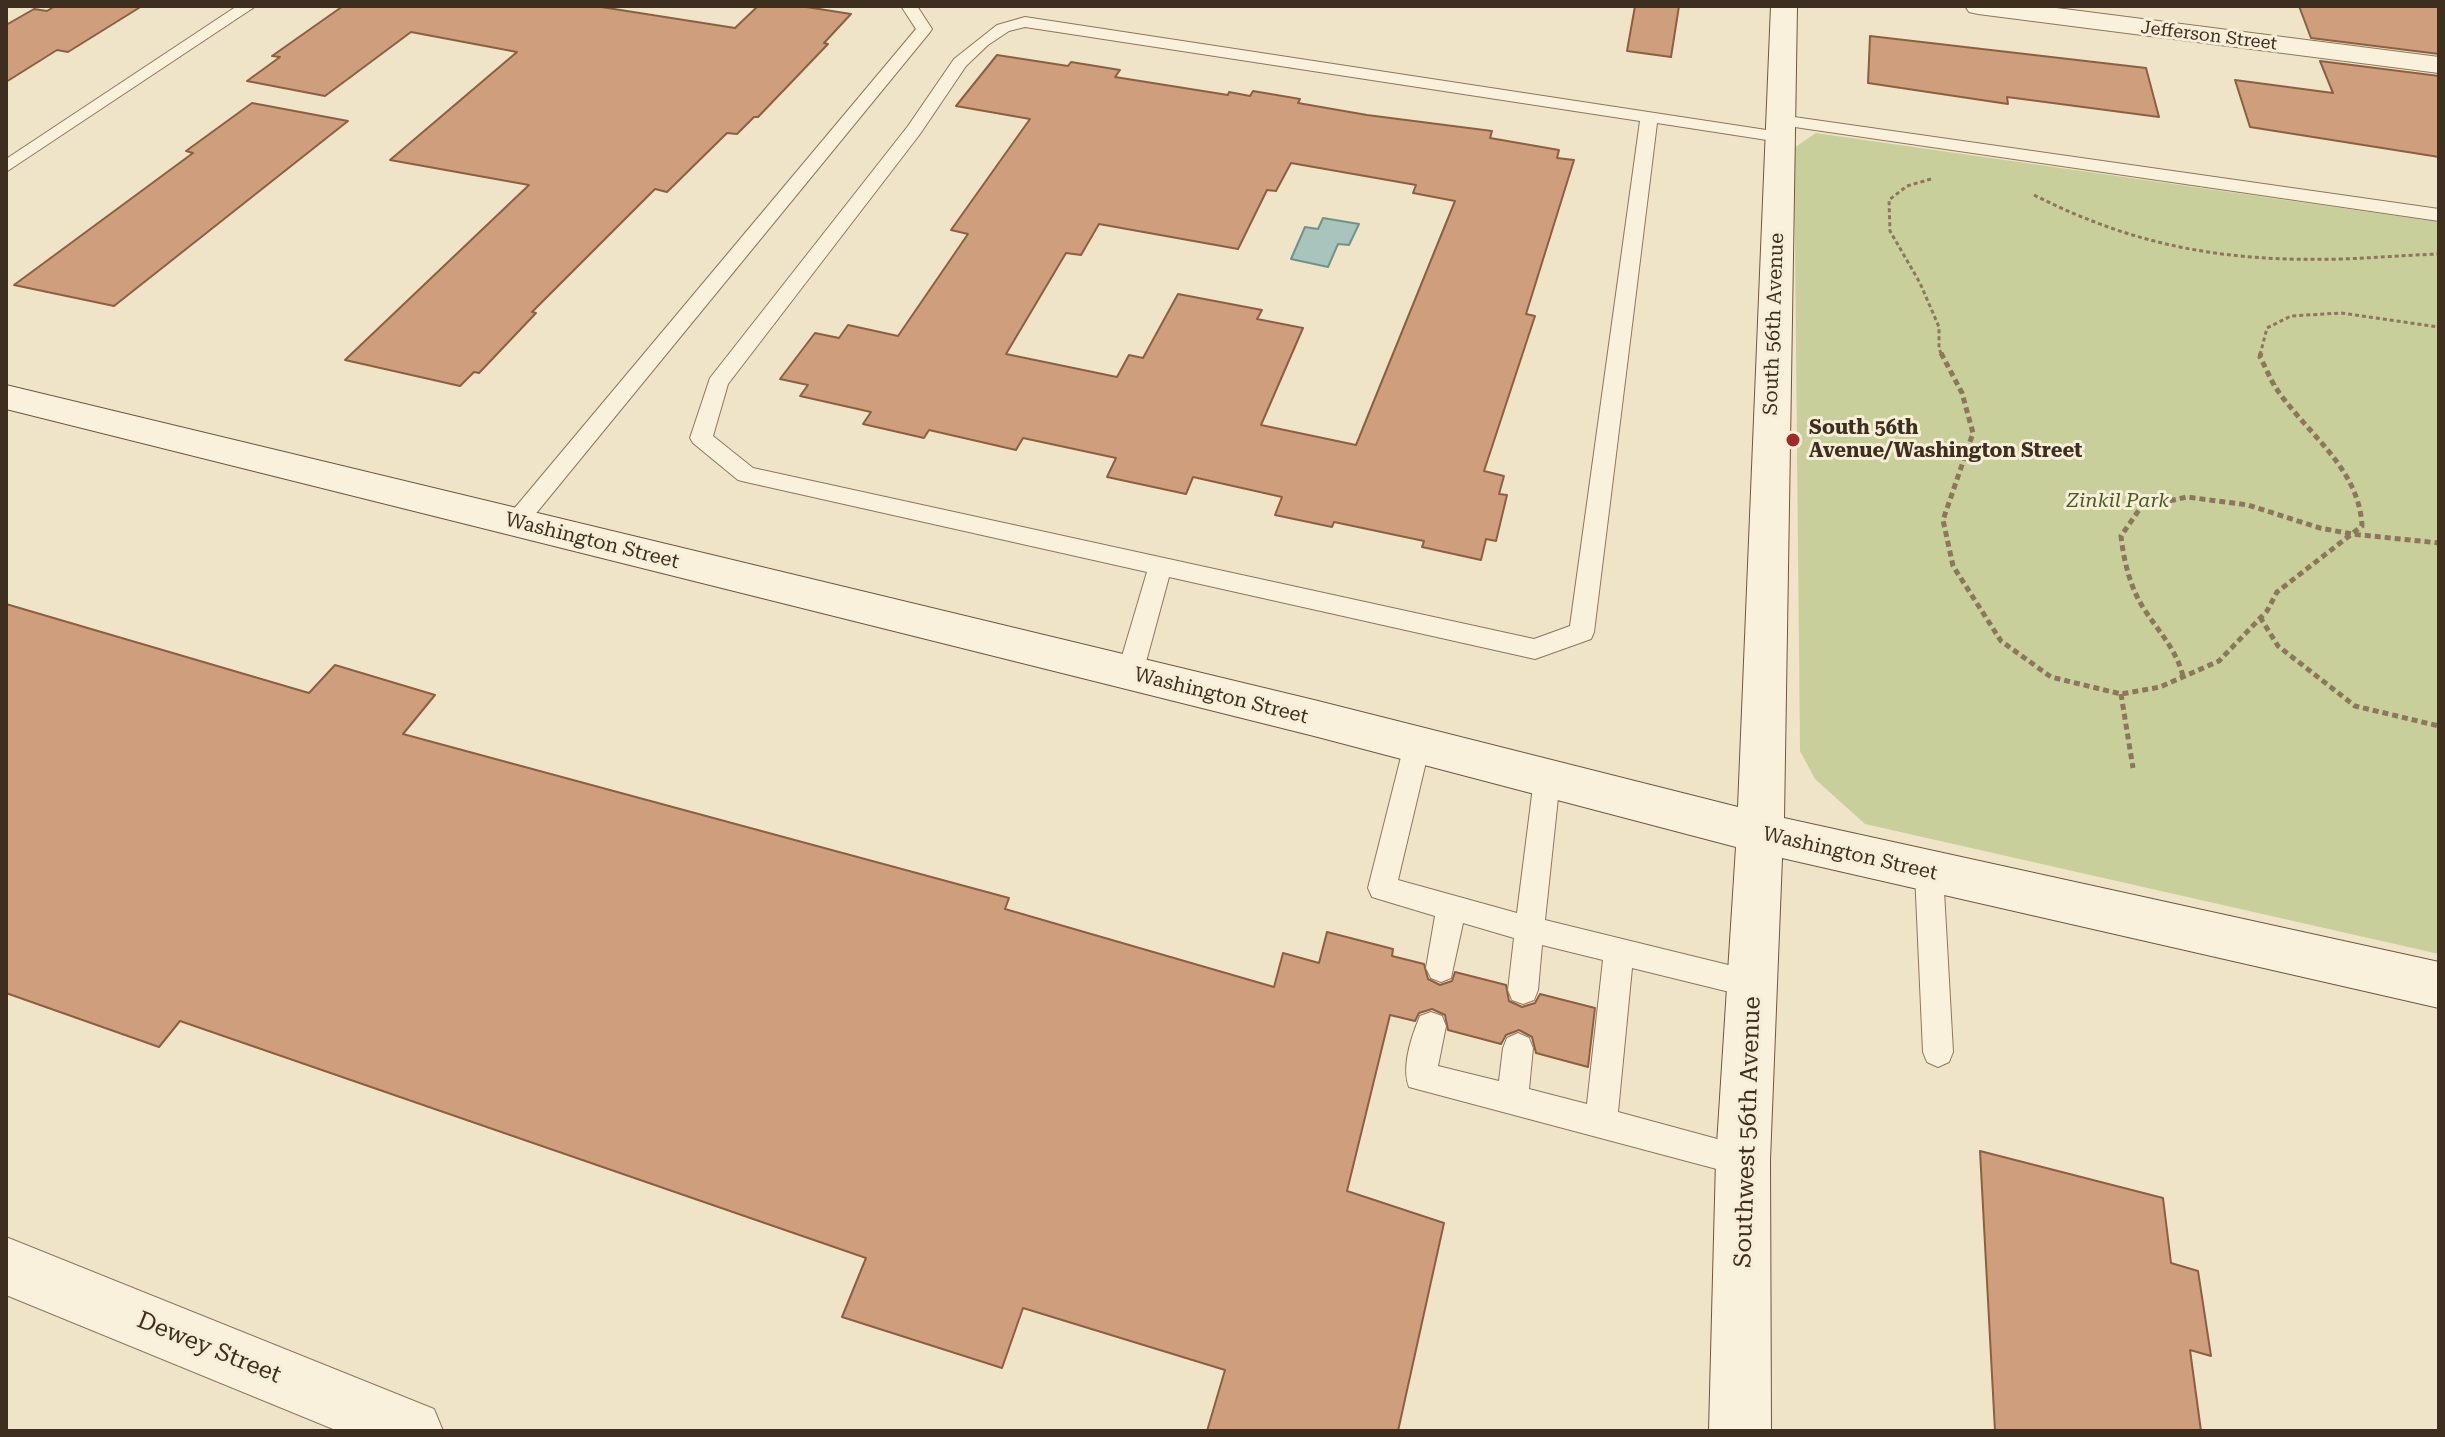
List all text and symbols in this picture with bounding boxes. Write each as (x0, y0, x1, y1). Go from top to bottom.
street label: Jefferson Street (2140, 17, 2278, 55)
street label: South 56th Avenue (1759, 232, 1789, 416)
place label: South 56th Avenue/Washington Street (1809, 416, 2082, 463)
marker: South 56th Avenue/Washington Street (1784, 431, 1802, 449)
park label: Zinkil Park (2067, 489, 2169, 513)
street label: Washington Street (502, 508, 682, 574)
street label: Washington Street (1131, 663, 1311, 729)
street label: Washington Street (1760, 822, 1940, 886)
street label: Southwest 56th Avenue (1729, 996, 1767, 1268)
street label: Dewey Street (133, 1306, 285, 1390)

